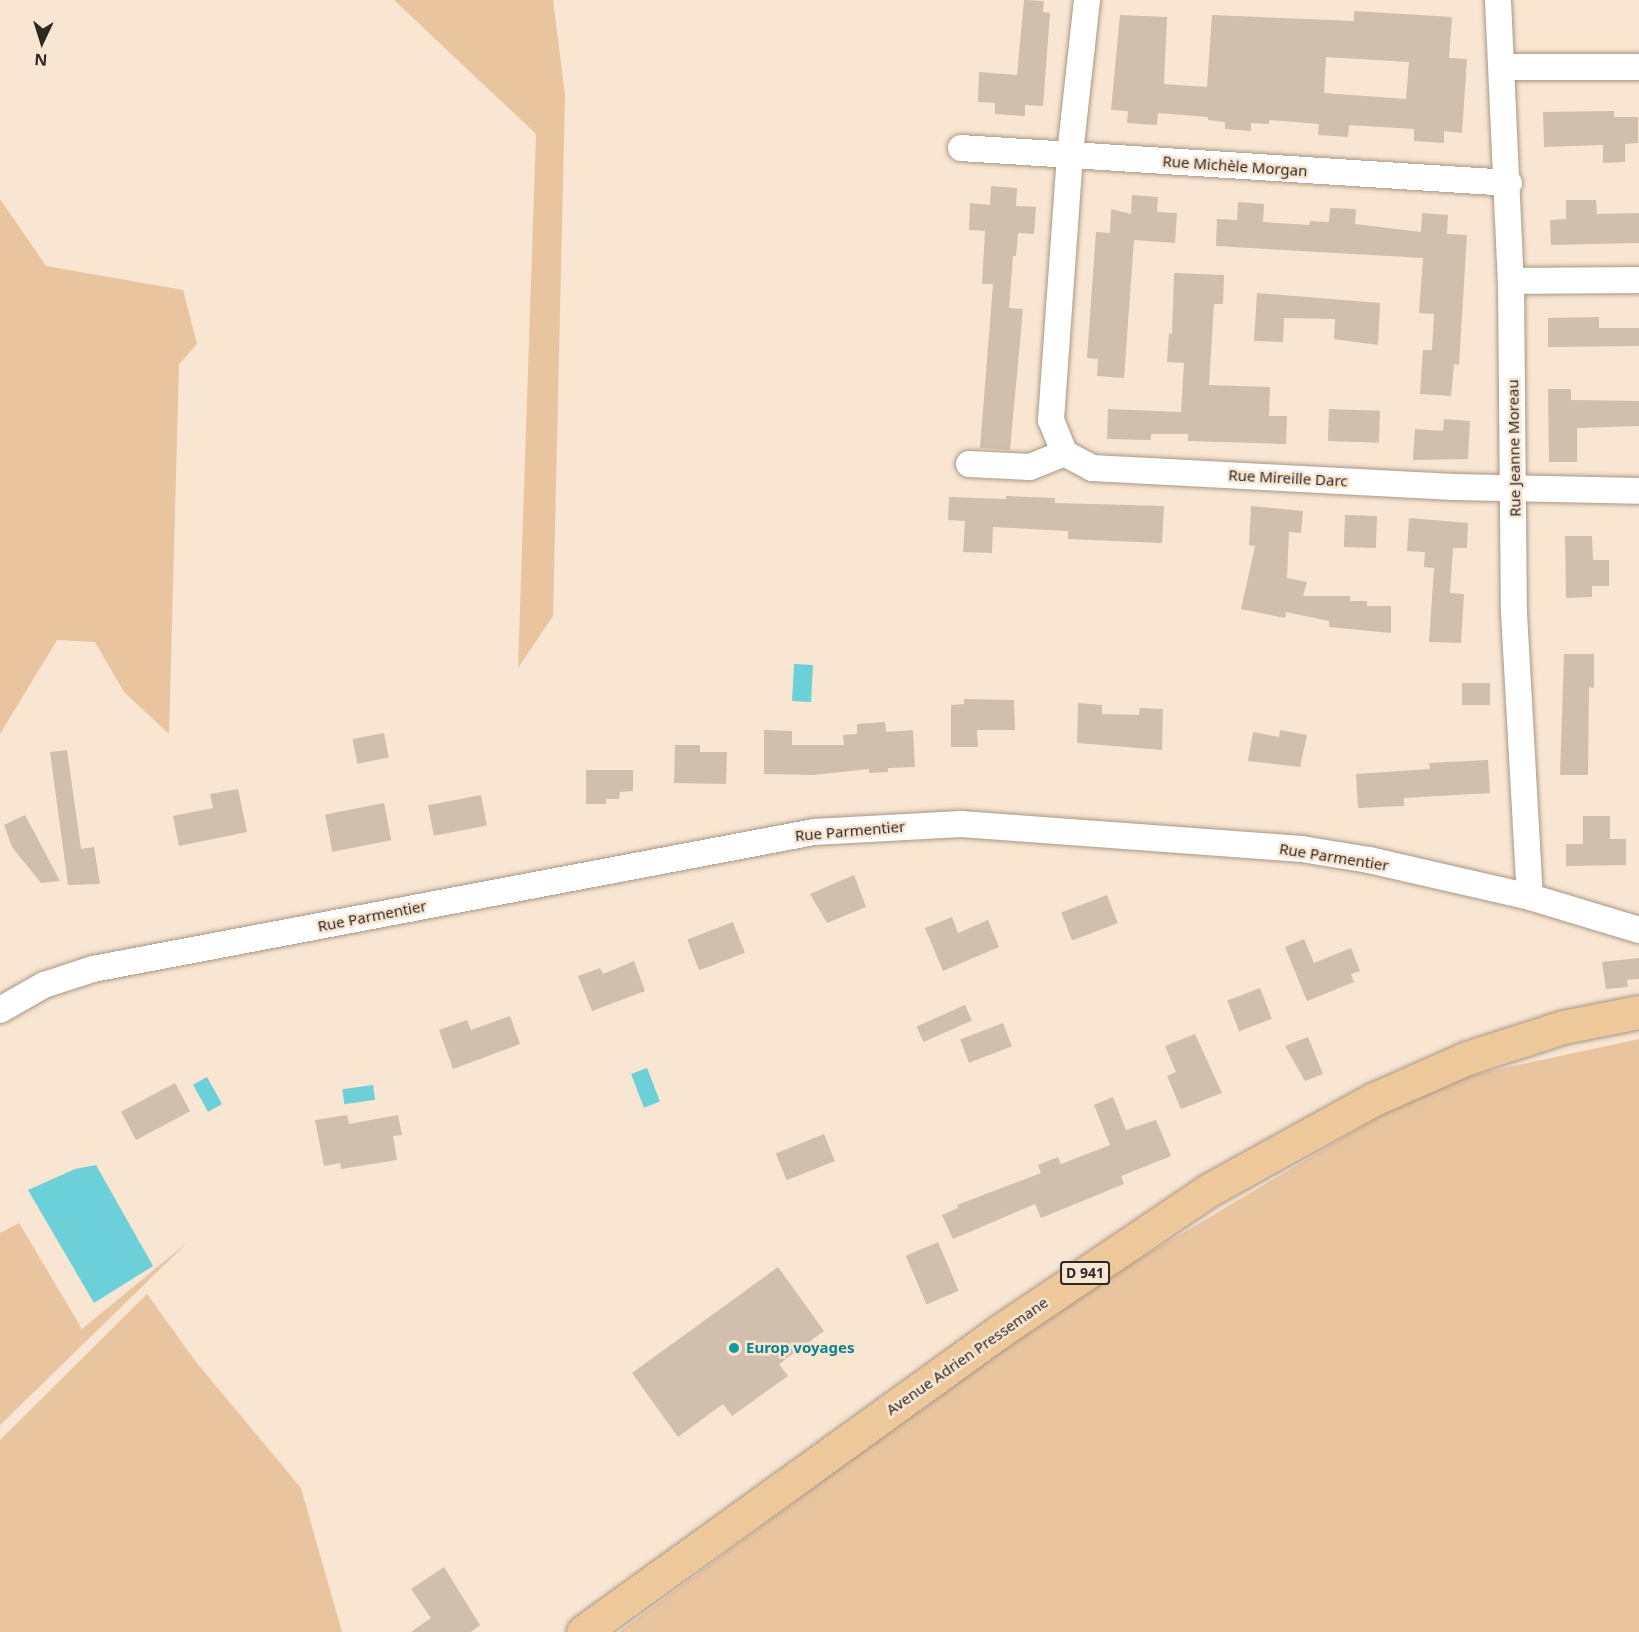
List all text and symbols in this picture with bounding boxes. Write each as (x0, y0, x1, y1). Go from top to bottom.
north arrow (12, 12, 72, 72)
text: N (33, 49, 48, 71)
street label: Rue Michèle Morgan (1162, 152, 1308, 180)
street label: Rue Jeanne Moreau (1504, 379, 1524, 517)
street label: Rue Mireille Darc (1228, 466, 1348, 490)
street label: Rue Parmentier (794, 817, 906, 845)
street label: Rue Parmentier (1278, 839, 1390, 875)
street label: Rue Parmentier (316, 897, 428, 935)
road number: D 941 (1060, 1262, 1110, 1284)
street label: Avenue Adrien Pressemane (883, 1293, 1051, 1419)
place label: Europ voyages (746, 1339, 854, 1357)
marker: Europ voyages (727, 1341, 741, 1355)

